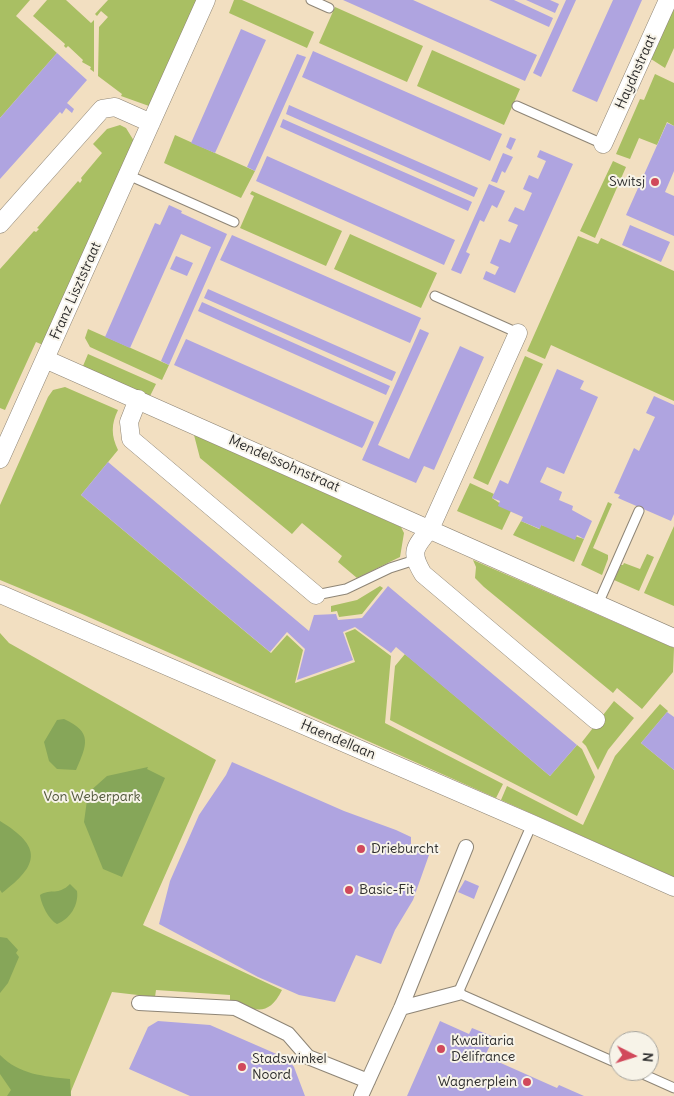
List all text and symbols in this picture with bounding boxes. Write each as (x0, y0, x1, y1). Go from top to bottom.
street label: Haydnstraat (612, 32, 660, 112)
place label: Switsj (609, 174, 645, 190)
marker: Switsj (649, 176, 661, 188)
street label: Franz Lisztstraat (47, 240, 105, 342)
street label: Mendelssohnstraat (226, 432, 342, 496)
street label: Haendellaan (298, 717, 378, 763)
park label: Von Weberpark (43, 789, 141, 805)
place label: Drieburcht (371, 841, 439, 857)
marker: Drieburcht (355, 843, 367, 855)
place label: Basic-Fit (359, 882, 414, 898)
marker: Basic-Fit (343, 884, 355, 896)
north arrow (609, 1031, 659, 1081)
place label: Kwalitaria Délifrance (451, 1033, 515, 1066)
marker: Kwalitaria Délifrance (435, 1043, 447, 1055)
place label: Stadswinkel Noord (252, 1051, 327, 1084)
text: N (639, 1052, 657, 1063)
marker: Stadswinkel Noord (236, 1061, 248, 1073)
place label: Wagnerplein (438, 1074, 517, 1090)
marker: Wagnerplein (521, 1076, 533, 1088)

